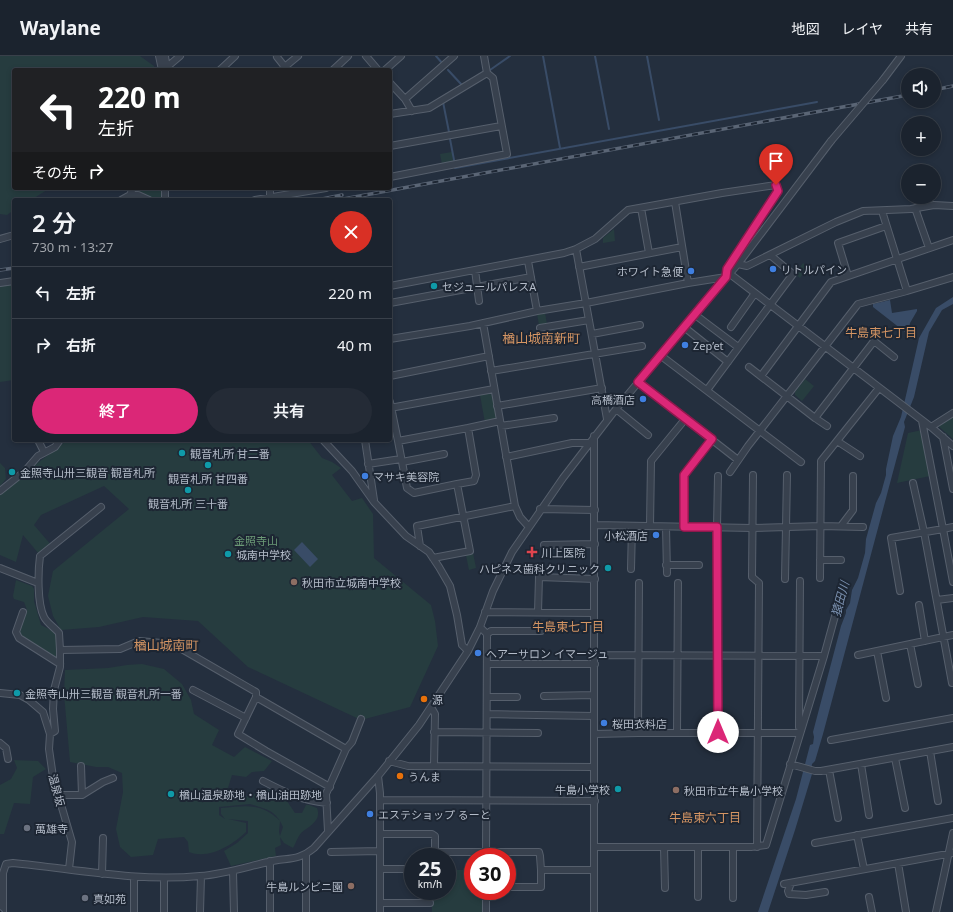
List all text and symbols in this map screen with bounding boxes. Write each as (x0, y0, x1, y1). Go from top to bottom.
text: Waylane (20, 15, 101, 41)
text: 地図 (791, 19, 819, 38)
text: レイヤ (841, 19, 883, 38)
text: 共有 (905, 19, 933, 38)
map controls (901, 68, 941, 204)
button: sound (901, 68, 941, 108)
text: 220 m (98, 78, 181, 116)
icon: left (32, 84, 84, 136)
text: 左折 (98, 116, 134, 140)
button: + (901, 116, 941, 156)
pin (759, 144, 793, 185)
icon: arrive (765, 150, 787, 172)
icon: right (85, 160, 107, 182)
text: その先 (32, 162, 77, 182)
button: − (901, 164, 941, 204)
text: 2 分 (32, 206, 76, 239)
button: close (330, 211, 372, 253)
text: 730 m · 13:27 (32, 238, 113, 256)
place label: リトルパイン (781, 262, 847, 277)
place label: ホワイト急便 (617, 264, 684, 279)
marker: リトルパイン (768, 264, 778, 274)
marker: ホワイト急便 (686, 266, 696, 276)
place label: セジュールパレスA (442, 279, 537, 294)
marker: セジュールパレスA (429, 281, 439, 291)
icon: left (32, 282, 54, 304)
text: 左折 (66, 283, 96, 303)
text: 220 m (328, 283, 372, 303)
district label: 牛島東七丁目 (845, 324, 917, 341)
district label: 楢山城南新町 (502, 329, 580, 347)
icon: right (32, 334, 54, 356)
text: 右折 (66, 335, 96, 355)
text: 40 m (337, 335, 372, 355)
place label: Zep’et (693, 338, 724, 353)
marker: Zep’et (680, 340, 690, 350)
button: 終了 (32, 388, 198, 434)
button: 共有 (206, 388, 372, 434)
place label: 高橋酒店 (591, 392, 635, 407)
marker: 高橋酒店 (638, 394, 648, 404)
place label: 観音札所 甘二番 (190, 446, 270, 461)
marker: 観音札所 甘二番 (177, 448, 187, 458)
marker: 観音札所 甘四番 (203, 460, 213, 470)
place label: 金照寺山卅三観音 観音札所 (20, 465, 156, 480)
marker: 金照寺山卅三観音 観音札所 (7, 467, 17, 477)
place label: マサキ美容院 (373, 469, 439, 484)
place label: 観音札所 甘四番 (168, 471, 248, 486)
marker: マサキ美容院 (360, 471, 370, 481)
marker: 観音札所 三十番 (183, 485, 193, 495)
place label: 観音札所 三十番 (148, 496, 228, 511)
place label: 小松酒店 (604, 528, 648, 543)
marker: 小松酒店 (651, 530, 661, 540)
park label: 金照寺山 (234, 533, 278, 548)
place label: 川上医院 (541, 545, 585, 560)
marker: 川上医院 (526, 546, 538, 558)
place label: 城南中学校 (236, 547, 291, 562)
marker: 城南中学校 (223, 549, 233, 559)
place label: ハピネス歯科クリニック (479, 561, 600, 576)
marker: ハピネス歯科クリニック (603, 563, 613, 573)
place label: 秋田市立城南中学校 (302, 575, 401, 590)
marker: 秋田市立城南中学校 (289, 577, 299, 587)
water label: 猿田川 (827, 577, 853, 619)
district label: 牛島東七丁目 (532, 618, 604, 635)
district label: 楢山城南町 (133, 636, 199, 654)
place label: ヘアーサロン イマージュ (486, 646, 608, 661)
marker: ヘアーサロン イマージュ (473, 648, 483, 658)
place label: 金照寺山卅三観音 観音札所一番 (25, 686, 182, 701)
marker: 金照寺山卅三観音 観音札所一番 (12, 688, 22, 698)
place label: 源 (432, 692, 443, 707)
marker: 源 (419, 694, 429, 704)
position arrow (697, 711, 739, 753)
place label: 桜田衣料店 (612, 716, 667, 731)
marker: 桜田衣料店 (599, 718, 609, 728)
place label: うんま (408, 769, 441, 784)
marker: うんま (395, 771, 405, 781)
street label: 温泉坂 (45, 772, 69, 808)
place label: 牛島小学校 (555, 782, 610, 797)
place label: 秋田市立牛島小学校 (684, 783, 783, 798)
marker: 牛島小学校 (613, 784, 623, 794)
marker: 秋田市立牛島小学校 (671, 785, 681, 795)
place label: 楢山温泉跡地・楢山油田跡地 (179, 787, 322, 802)
marker: 楢山温泉跡地・楢山油田跡地 (166, 789, 176, 799)
place label: エステショップ るーと (378, 807, 491, 822)
marker: エステショップ るーと (365, 809, 375, 819)
district label: 牛島東六丁目 (669, 809, 741, 826)
place label: 萬雄寺 (35, 821, 68, 836)
marker: 萬雄寺 (22, 823, 32, 833)
speed limit sign: 30 (464, 848, 516, 900)
text: 25 (419, 855, 441, 882)
text: km/h (418, 877, 442, 891)
place label: 牛島ルンビニ園 (266, 879, 343, 894)
marker: 牛島ルンビニ園 (346, 881, 356, 891)
place label: 真如苑 (93, 891, 126, 906)
marker: 真如苑 (80, 893, 90, 903)

